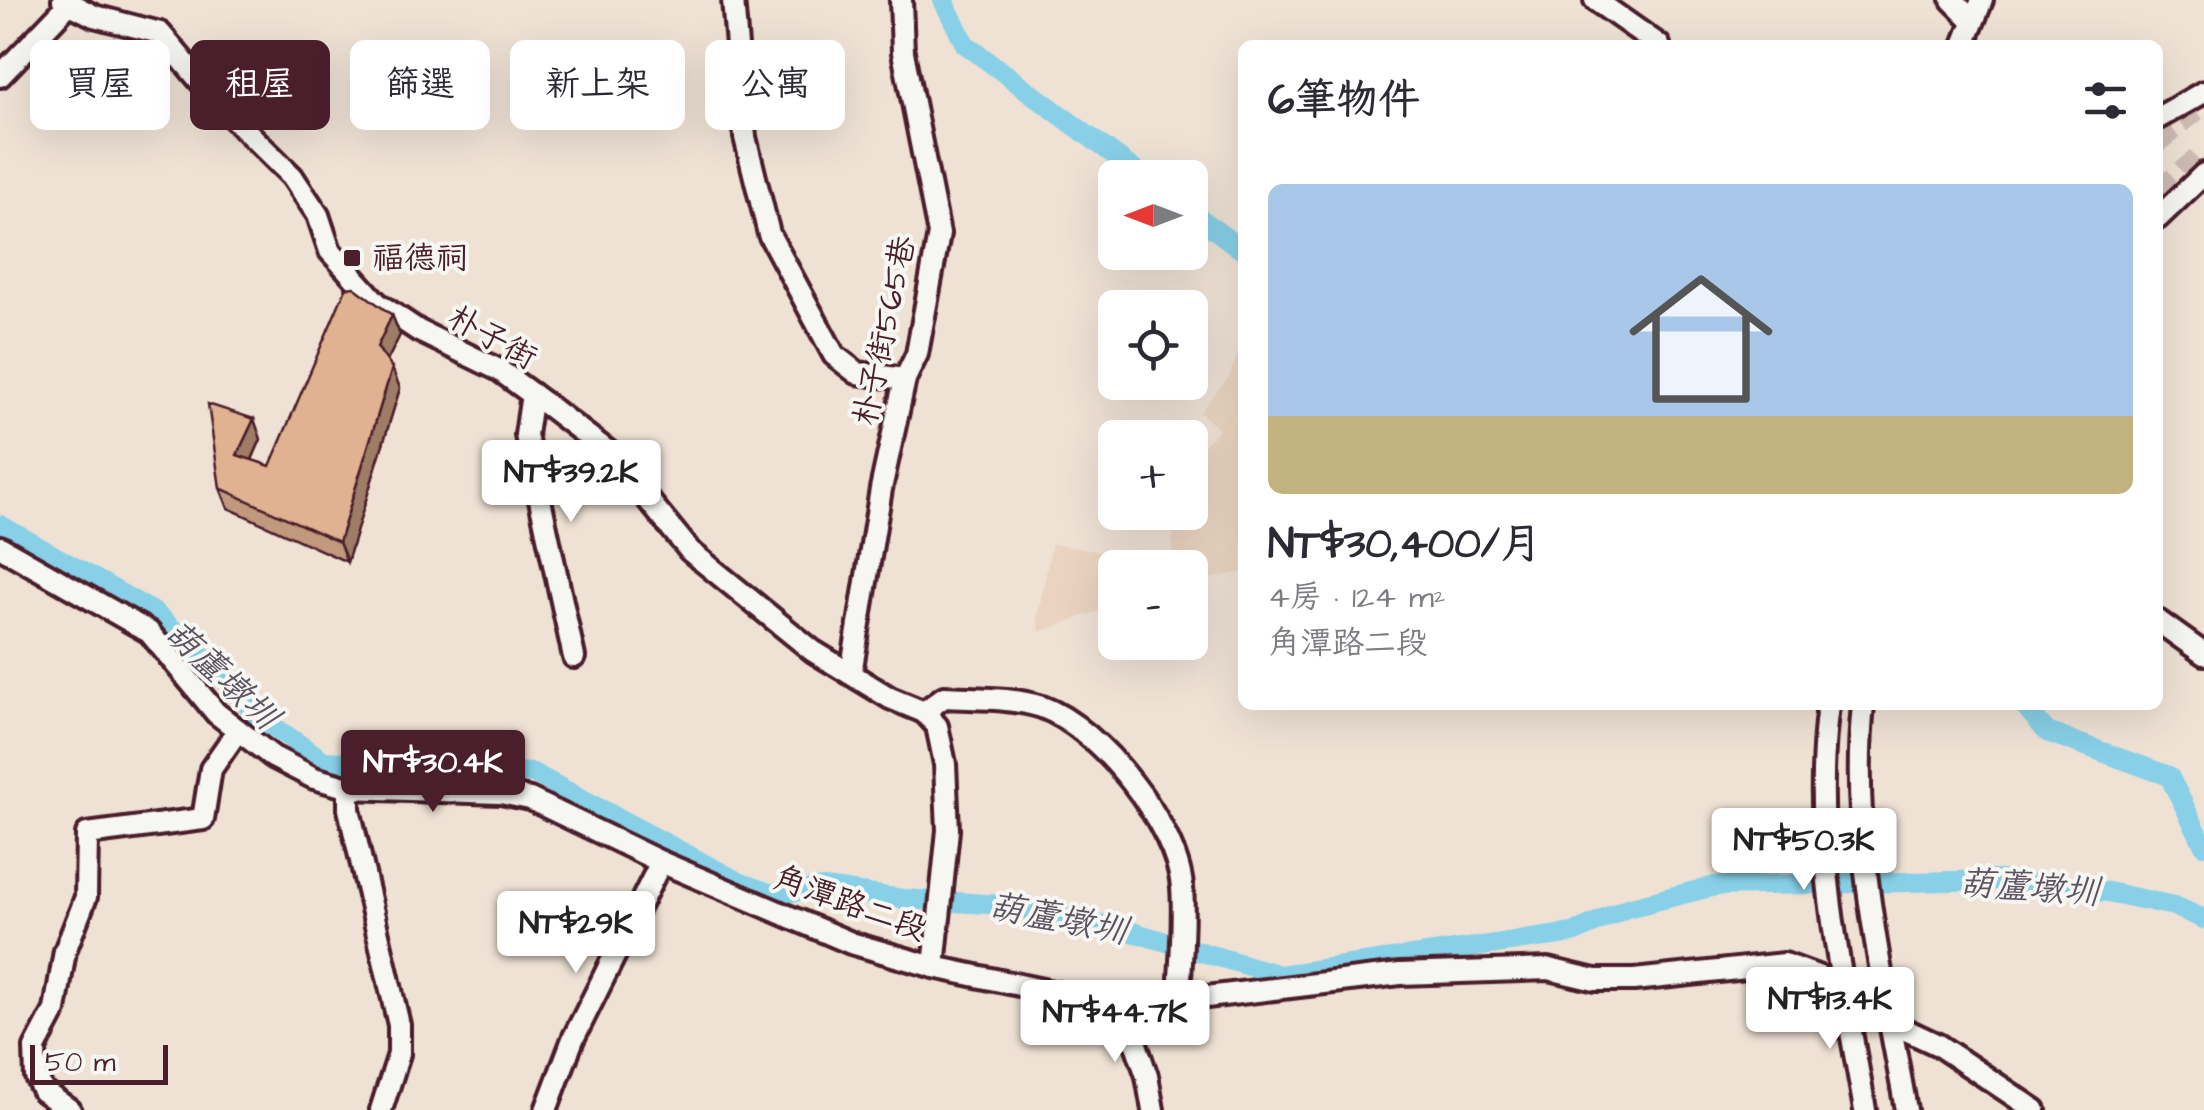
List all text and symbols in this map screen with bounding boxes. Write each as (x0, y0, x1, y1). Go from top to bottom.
chip: 買屋 (30, 40, 170, 130)
chip: 租屋 (190, 40, 330, 130)
chip: 篩選 (350, 40, 490, 130)
chip: 新上架 (510, 40, 685, 130)
chip: 公寓 (705, 40, 845, 130)
text: 6筆物件 (1268, 72, 1420, 130)
icon: filters (2078, 73, 2133, 128)
north arrow (1098, 160, 1208, 270)
map controls (1098, 160, 1208, 660)
street label: 朴子街565巷 (843, 232, 927, 430)
place label: 福德祠 (372, 236, 468, 281)
marker: 福德祠 (341, 247, 363, 269)
icon: home (1611, 249, 1791, 429)
button: locate (1098, 290, 1208, 400)
street label: 朴子街 (439, 295, 545, 381)
button: + (1098, 420, 1208, 530)
pin: NT$39.2K (468, 440, 674, 525)
text: NT$39.2K (504, 450, 638, 495)
text: NT$30,400/月 (1268, 516, 1542, 574)
button: − (1098, 550, 1208, 660)
text: 4房 · 124 m² (1268, 575, 1446, 620)
water label: 葫蘆墩圳 (153, 609, 292, 743)
text: 角潭路二段 (1268, 621, 1428, 666)
pin: NT$30.4K (330, 730, 536, 815)
text: NT$30.4K (363, 740, 503, 785)
pin: NT$50.3K (1701, 808, 1907, 893)
text: NT$50.3K (1734, 818, 1874, 863)
street label: 角潭路二段 (767, 855, 933, 953)
water label: 葫蘆墩圳 (1957, 859, 2105, 918)
water label: 葫蘆墩圳 (985, 882, 1135, 957)
pin: NT$29K (495, 891, 657, 976)
text: NT$29K (519, 901, 633, 946)
pin: NT$13.4K (1727, 967, 1933, 1052)
text: NT$13.4K (1768, 977, 1892, 1022)
pin: NT$44.7K (1012, 980, 1218, 1065)
text: NT$44.7K (1043, 990, 1187, 1035)
scale bar (30, 1040, 168, 1084)
text: 50 m (45, 1043, 116, 1082)

